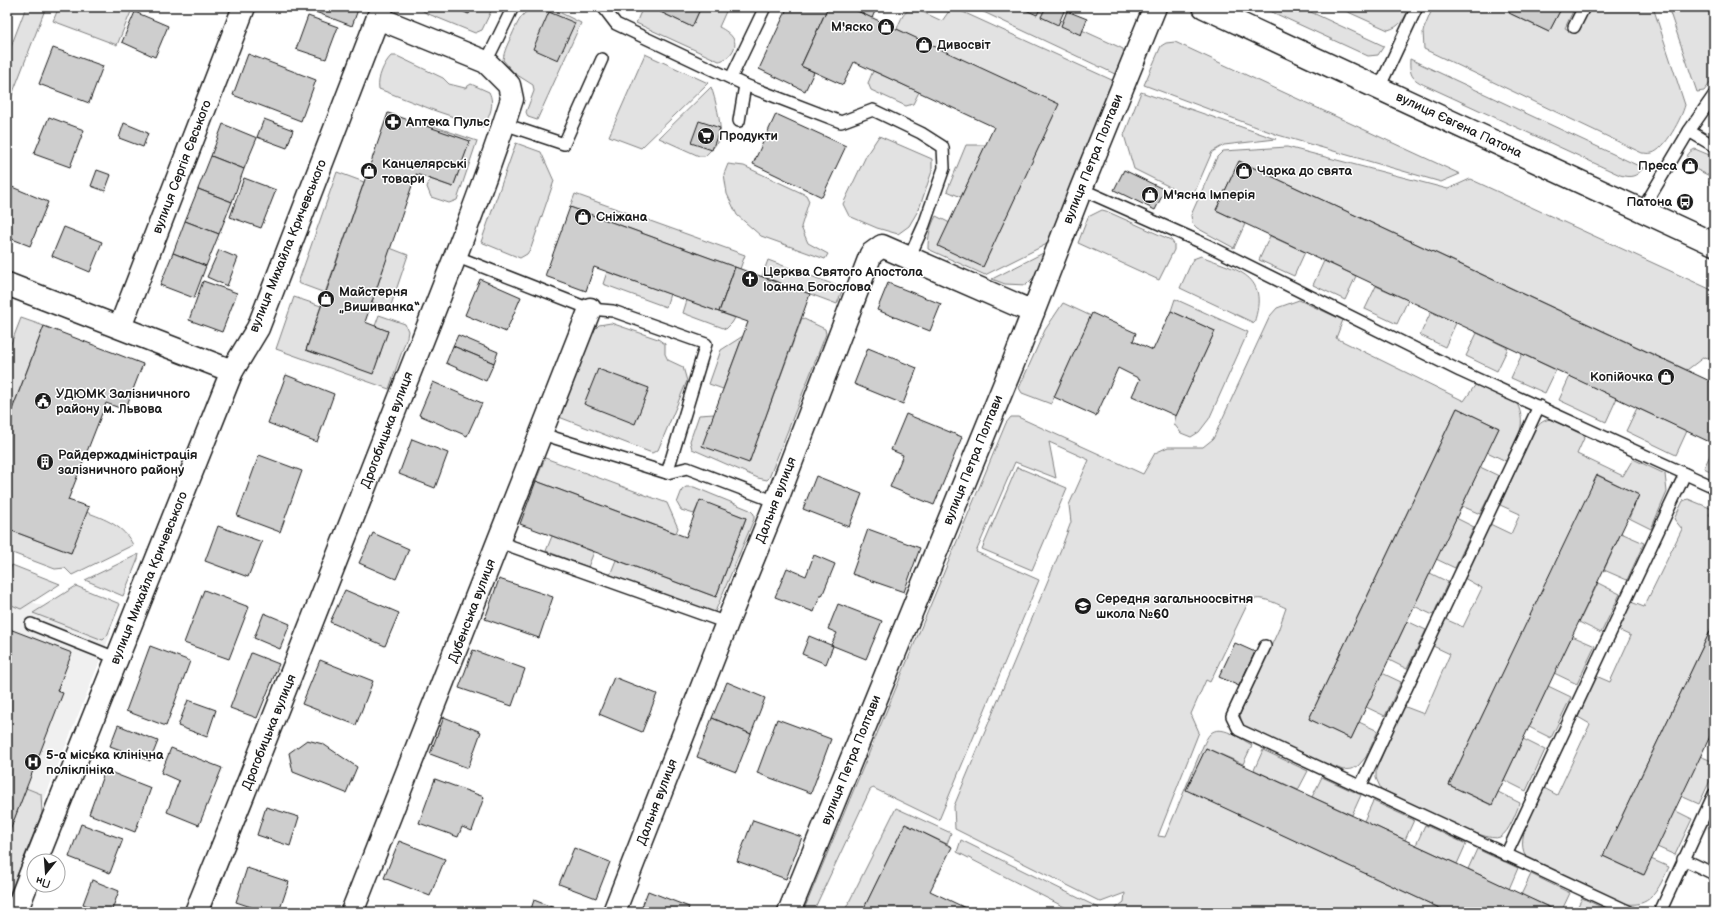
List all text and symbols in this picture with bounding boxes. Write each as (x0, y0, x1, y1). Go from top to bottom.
shop icon: М'яско (876, 17, 896, 37)
place label: М'яско (831, 19, 873, 35)
shop icon: Дивосвіт (914, 35, 934, 55)
place label: Дивосвіт (937, 37, 992, 53)
street label: вулиця Євгена Патона (1393, 89, 1525, 161)
street label: вулиця Петра Полтави (1060, 92, 1126, 226)
street label: вулиця Сергія Євського (149, 98, 215, 236)
pharmacy icon: Аптека Пульс (383, 112, 403, 132)
place label: Аптека Пульс (405, 114, 490, 130)
supermarket icon: Продукти (696, 126, 716, 146)
place label: Продукти (719, 128, 778, 144)
place label: Канцелярські товари (382, 156, 467, 187)
shop icon: Преса (1680, 156, 1700, 176)
street label: вулиця Михайла Кричевського (246, 157, 330, 335)
place label: Преса (1638, 158, 1677, 174)
shop icon: Канцелярські товари (359, 161, 379, 181)
shop icon: Чарка до свята (1234, 161, 1254, 181)
place label: Чарка до свята (1257, 163, 1352, 179)
shop icon: М'ясна Імперія (1140, 185, 1160, 205)
place label: М'ясна Імперія (1163, 187, 1255, 203)
bus stop icon: Патона (1675, 192, 1695, 212)
place label: Патона (1626, 194, 1672, 210)
shop icon: Сніжана (573, 207, 593, 227)
place label: Сніжана (596, 209, 648, 225)
place label: Церква Святого Апостола Іоанна Богослова (763, 264, 923, 295)
church icon: Церква Святого Апостола Іоанна Богослова (740, 269, 760, 289)
place label: Майстерня „Вишиванка“ (339, 284, 420, 315)
shop icon: Майстерня „Вишиванка“ (316, 289, 336, 309)
shop icon: Копійочка (1656, 367, 1676, 387)
street label: Дрогобицька вулиця (357, 369, 417, 491)
place label: Копійочка (1590, 369, 1653, 385)
place label: УДЮМК Залізничного району м. Львова (56, 386, 190, 417)
public building icon: УДЮМК Залізничного району м. Львова (33, 391, 53, 411)
street label: вулиця Петра Полтави (940, 393, 1006, 527)
place label: Райдержадміністрація залізничного району (58, 447, 198, 478)
building icon: Райдержадміністрація залізничного району (35, 452, 55, 472)
street label: Дальня вулиця (752, 455, 800, 545)
street label: вулиця Михайла Кричевського (107, 489, 191, 667)
street label: Дубенська вулиця (445, 557, 499, 665)
place label: Середня загальноосвітня школа №60 (1096, 591, 1253, 622)
school or university icon: Середня загальноосвітня школа №60 (1073, 596, 1093, 616)
street label: Дрогобицька вулиця (238, 672, 300, 792)
street label: вулиця Петра Полтави (818, 693, 884, 827)
place label: 5-а міська клінічна поліклініка (46, 747, 164, 778)
hospital icon: 5-а міська клінічна поліклініка (23, 752, 43, 772)
street label: Дальня вулиця (633, 757, 681, 847)
north arrow (26, 853, 66, 893)
text: Пн (34, 874, 52, 890)

